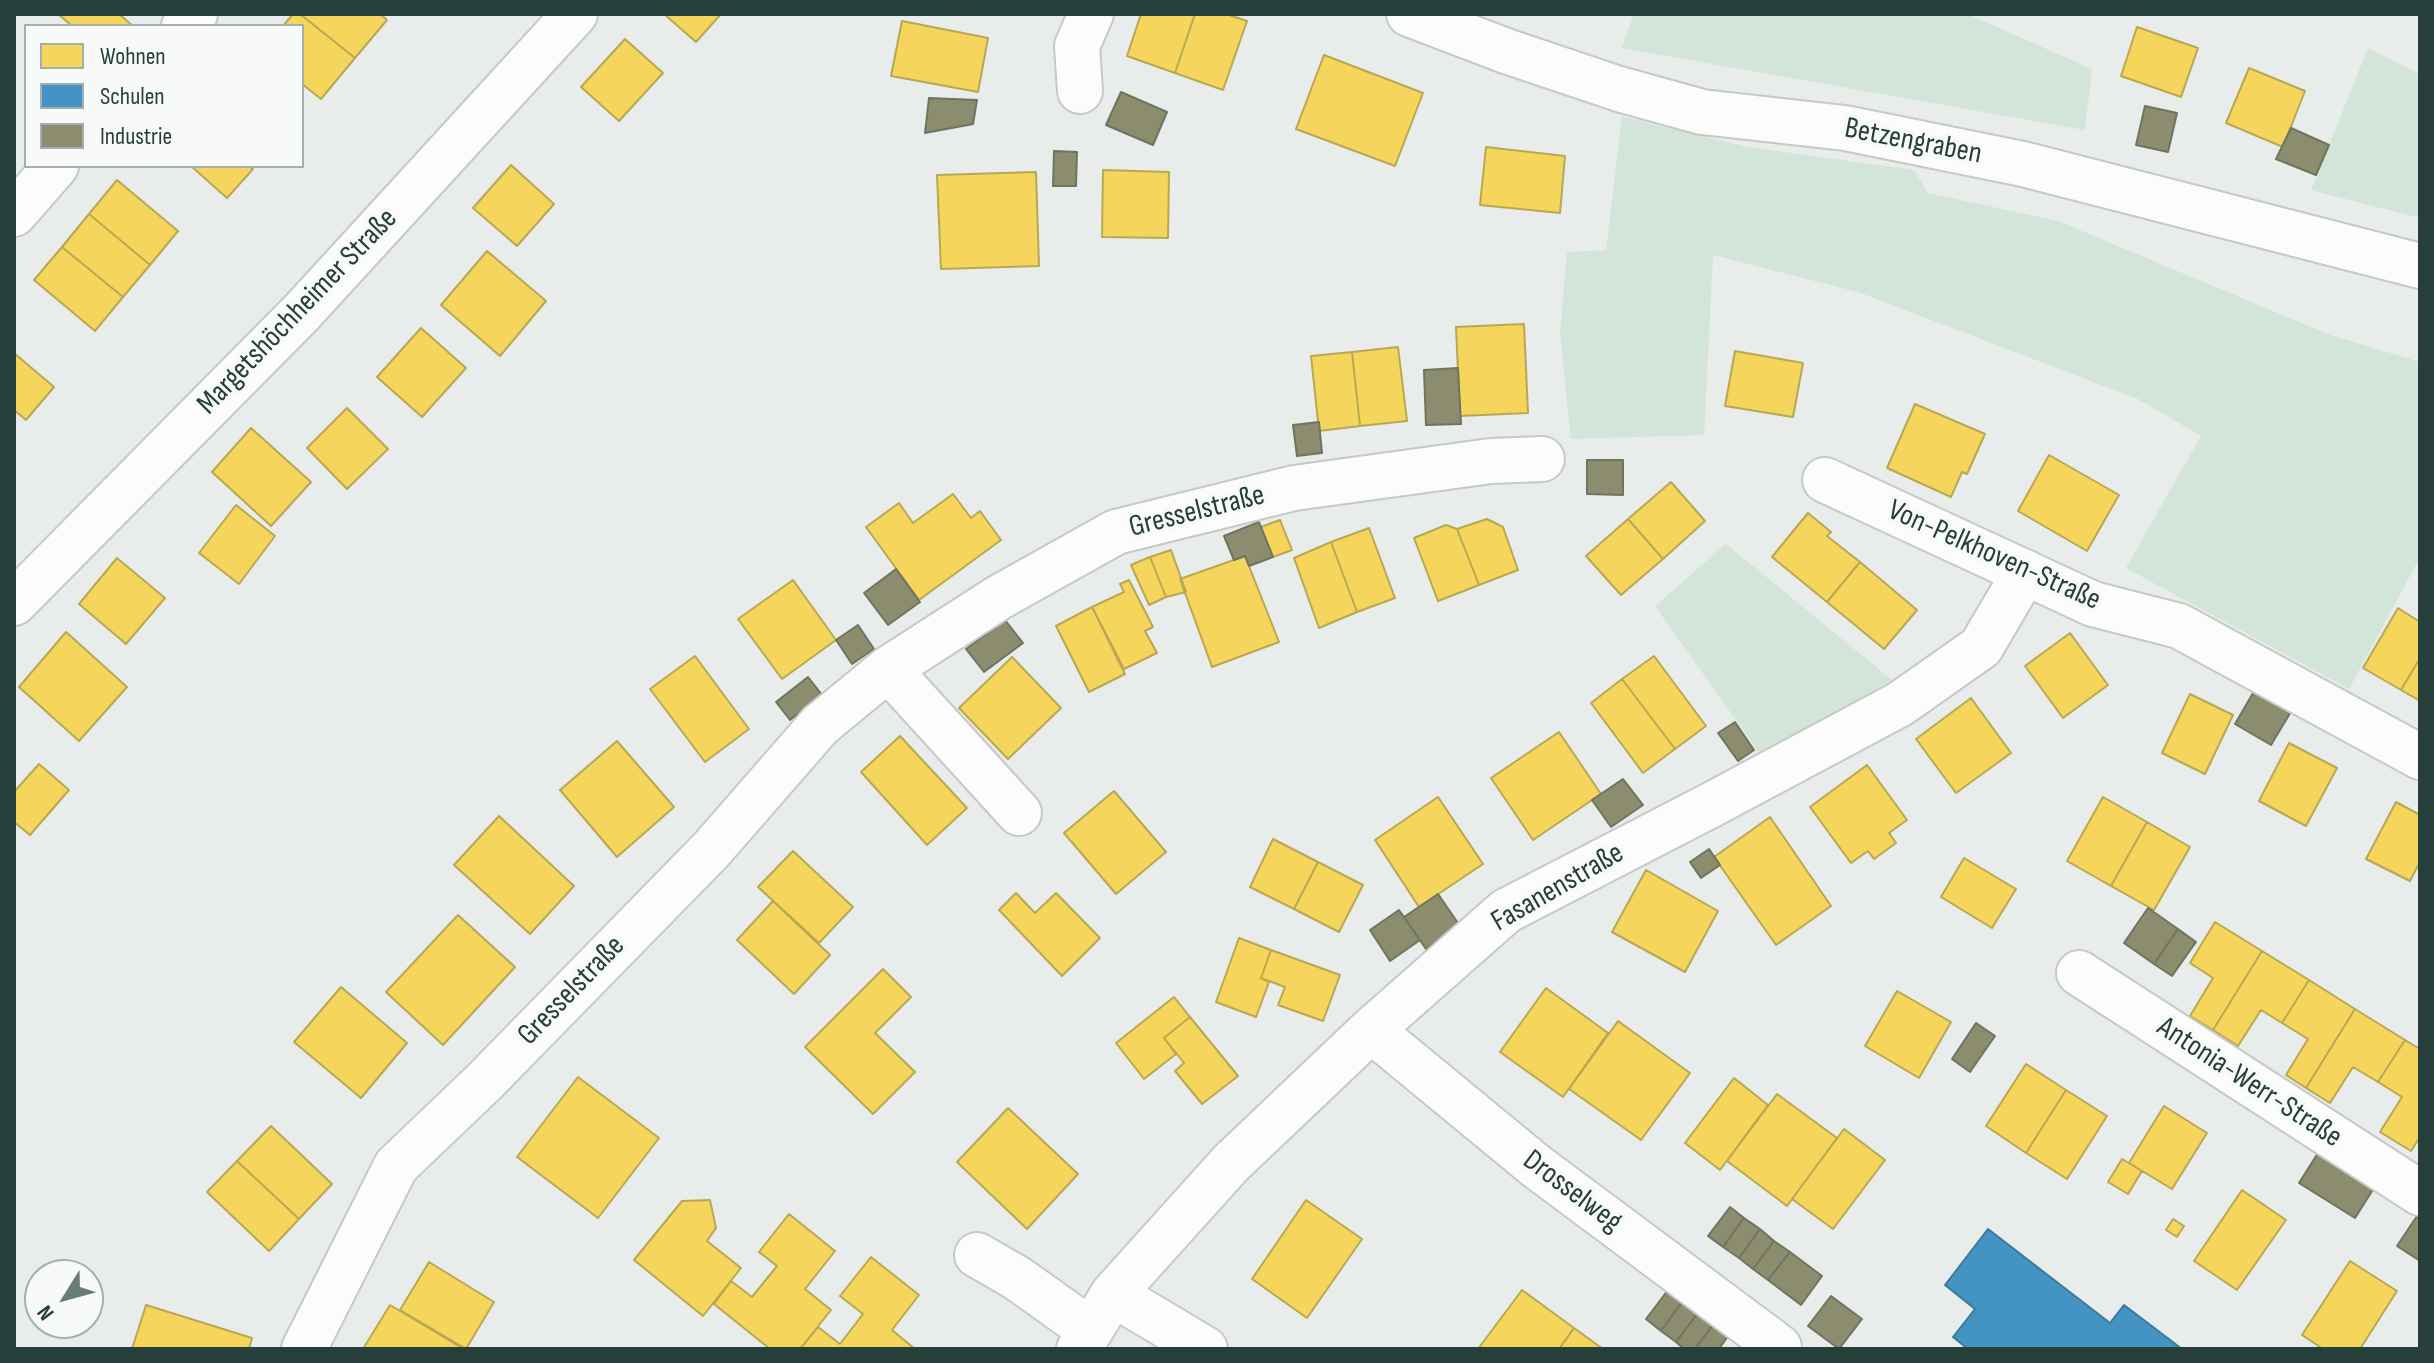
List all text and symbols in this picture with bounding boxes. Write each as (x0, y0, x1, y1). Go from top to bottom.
legend (24, 24, 304, 168)
text: Wohnen (100, 42, 166, 71)
text: Schulen (100, 82, 165, 111)
street label: Betzengraben (1841, 111, 1985, 173)
text: Industrie (100, 122, 172, 151)
street label: Margetshöchheimer Straße (190, 202, 406, 422)
street label: Gresselstraße (1126, 478, 1268, 546)
street label: Von-Pelkhoven-Straße (1882, 493, 2106, 619)
street label: Fasanenstraße (1486, 836, 1630, 940)
street label: Gresselstraße (511, 929, 633, 1053)
street label: Antonia-Werr-Straße (2150, 1010, 2348, 1156)
street label: Drosselweg (1515, 1143, 1629, 1241)
north arrow (24, 1259, 104, 1339)
text: N (32, 1300, 60, 1325)

